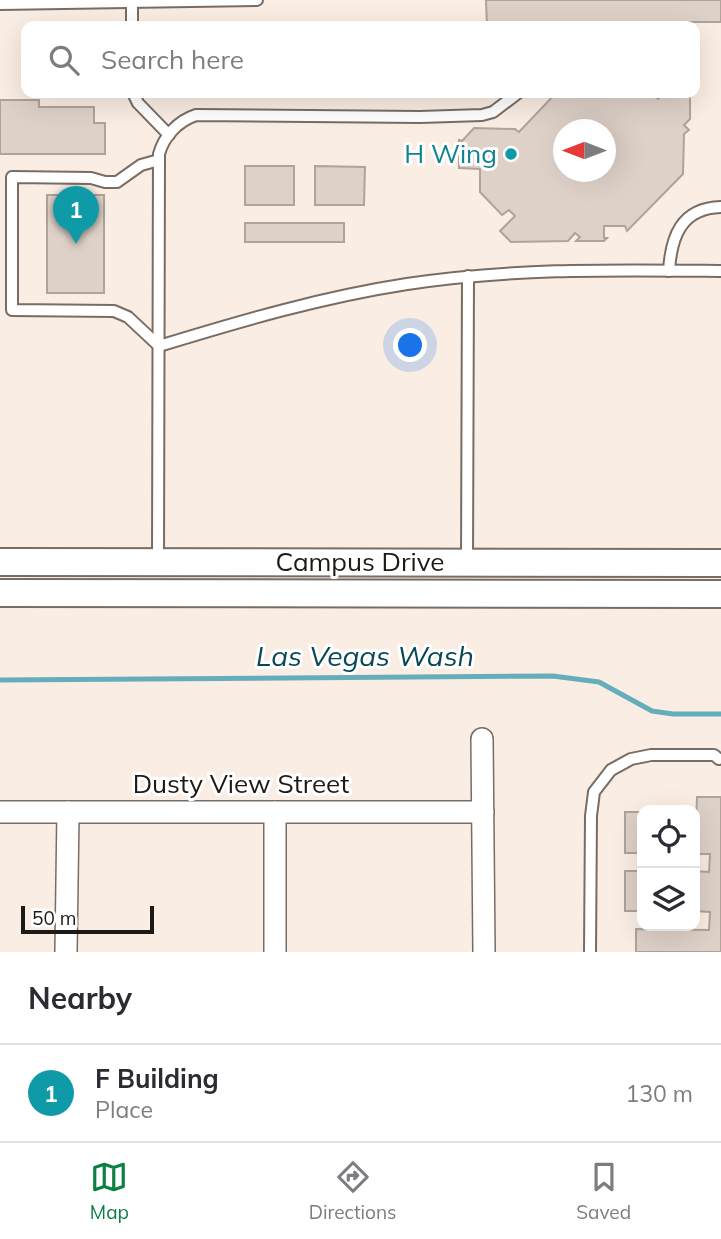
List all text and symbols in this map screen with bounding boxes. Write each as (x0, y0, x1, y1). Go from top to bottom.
search box (21, 21, 700, 98)
icon: search (45, 41, 83, 79)
text: Search here (101, 43, 244, 76)
north arrow (553, 119, 616, 182)
place label: H Wing (404, 137, 497, 170)
marker: H Wing (503, 146, 519, 162)
pin: 1 (53, 186, 99, 244)
your location (393, 328, 427, 362)
street label: Campus Drive (276, 545, 444, 578)
water label: Las Vegas Wash (256, 638, 474, 673)
street label: Dusty View Street (133, 767, 349, 800)
map controls (637, 805, 700, 931)
button: locate (637, 805, 700, 868)
button: layers (637, 868, 700, 931)
scale bar (21, 903, 154, 935)
text: 50 m (32, 906, 76, 930)
text: Nearby (28, 979, 132, 1017)
text: F Building (95, 1062, 219, 1095)
text: 1 (44, 1079, 58, 1108)
text: 130 m (625, 1079, 693, 1108)
text: Place (95, 1095, 153, 1124)
tab: Map (90, 1158, 129, 1224)
tab: Directions (309, 1158, 397, 1224)
tab: Saved (576, 1158, 631, 1224)

